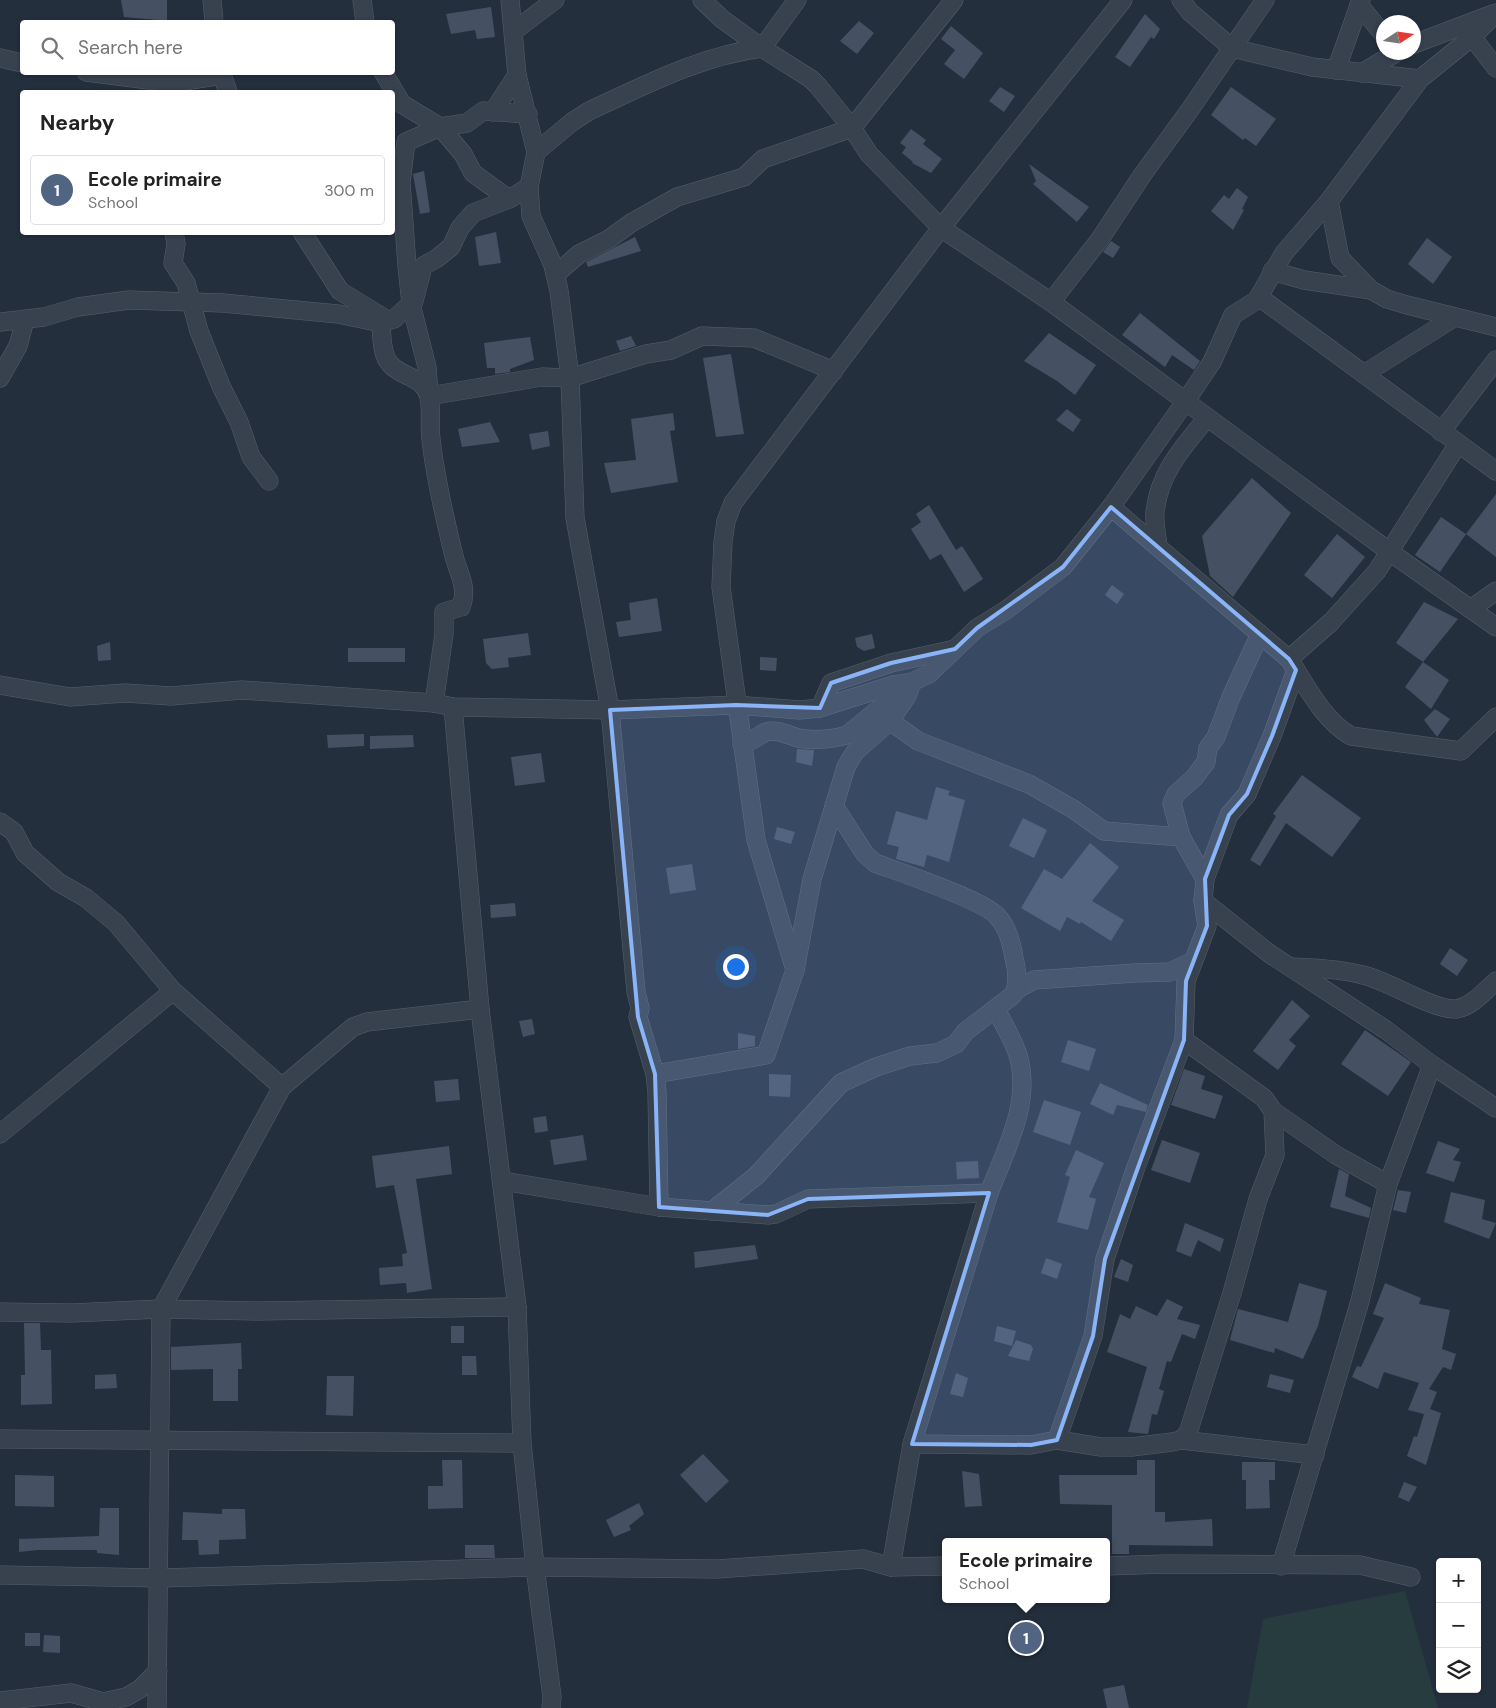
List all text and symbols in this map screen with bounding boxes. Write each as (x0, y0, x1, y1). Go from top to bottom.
north arrow (1376, 15, 1421, 60)
search box (20, 20, 395, 75)
icon: search (38, 34, 66, 62)
text: Search here (78, 35, 183, 60)
text: Nearby (40, 109, 114, 137)
text: Ecole primaire (88, 167, 222, 192)
text: 1 (54, 180, 60, 201)
text: 300 m (324, 180, 374, 201)
text: School (88, 192, 138, 213)
your location (723, 954, 749, 980)
popup (942, 1538, 1110, 1603)
text: Ecole primaire (959, 1548, 1093, 1573)
map controls (1436, 1558, 1481, 1693)
button: + (1436, 1558, 1481, 1603)
text: School (959, 1573, 1009, 1594)
button: − (1436, 1603, 1481, 1648)
pin: 1 (1010, 1619, 1042, 1657)
button: layers (1436, 1648, 1481, 1693)

